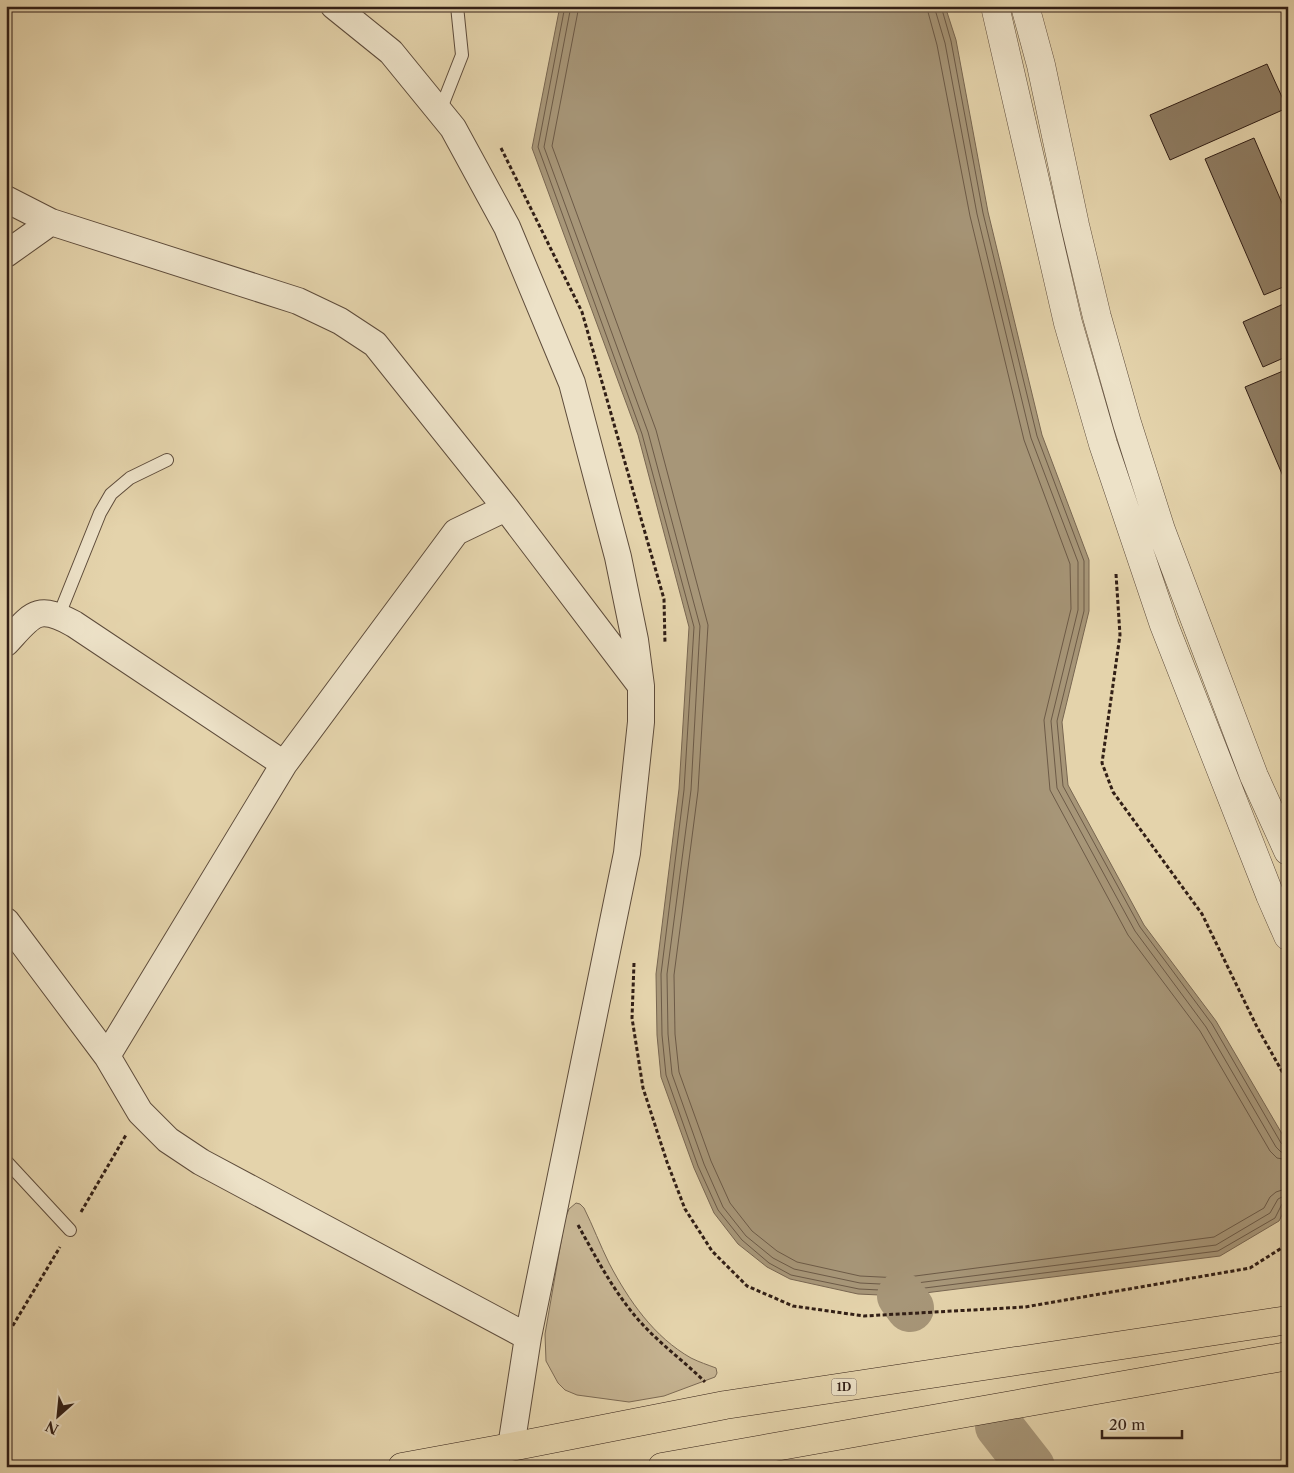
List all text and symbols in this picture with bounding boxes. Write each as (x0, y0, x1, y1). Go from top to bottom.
road number: 1D (832, 1378, 856, 1395)
north arrow (32, 1390, 82, 1440)
scale bar (1102, 1408, 1182, 1440)
text: 20 m (1109, 1415, 1145, 1434)
text: N (43, 1417, 62, 1438)

